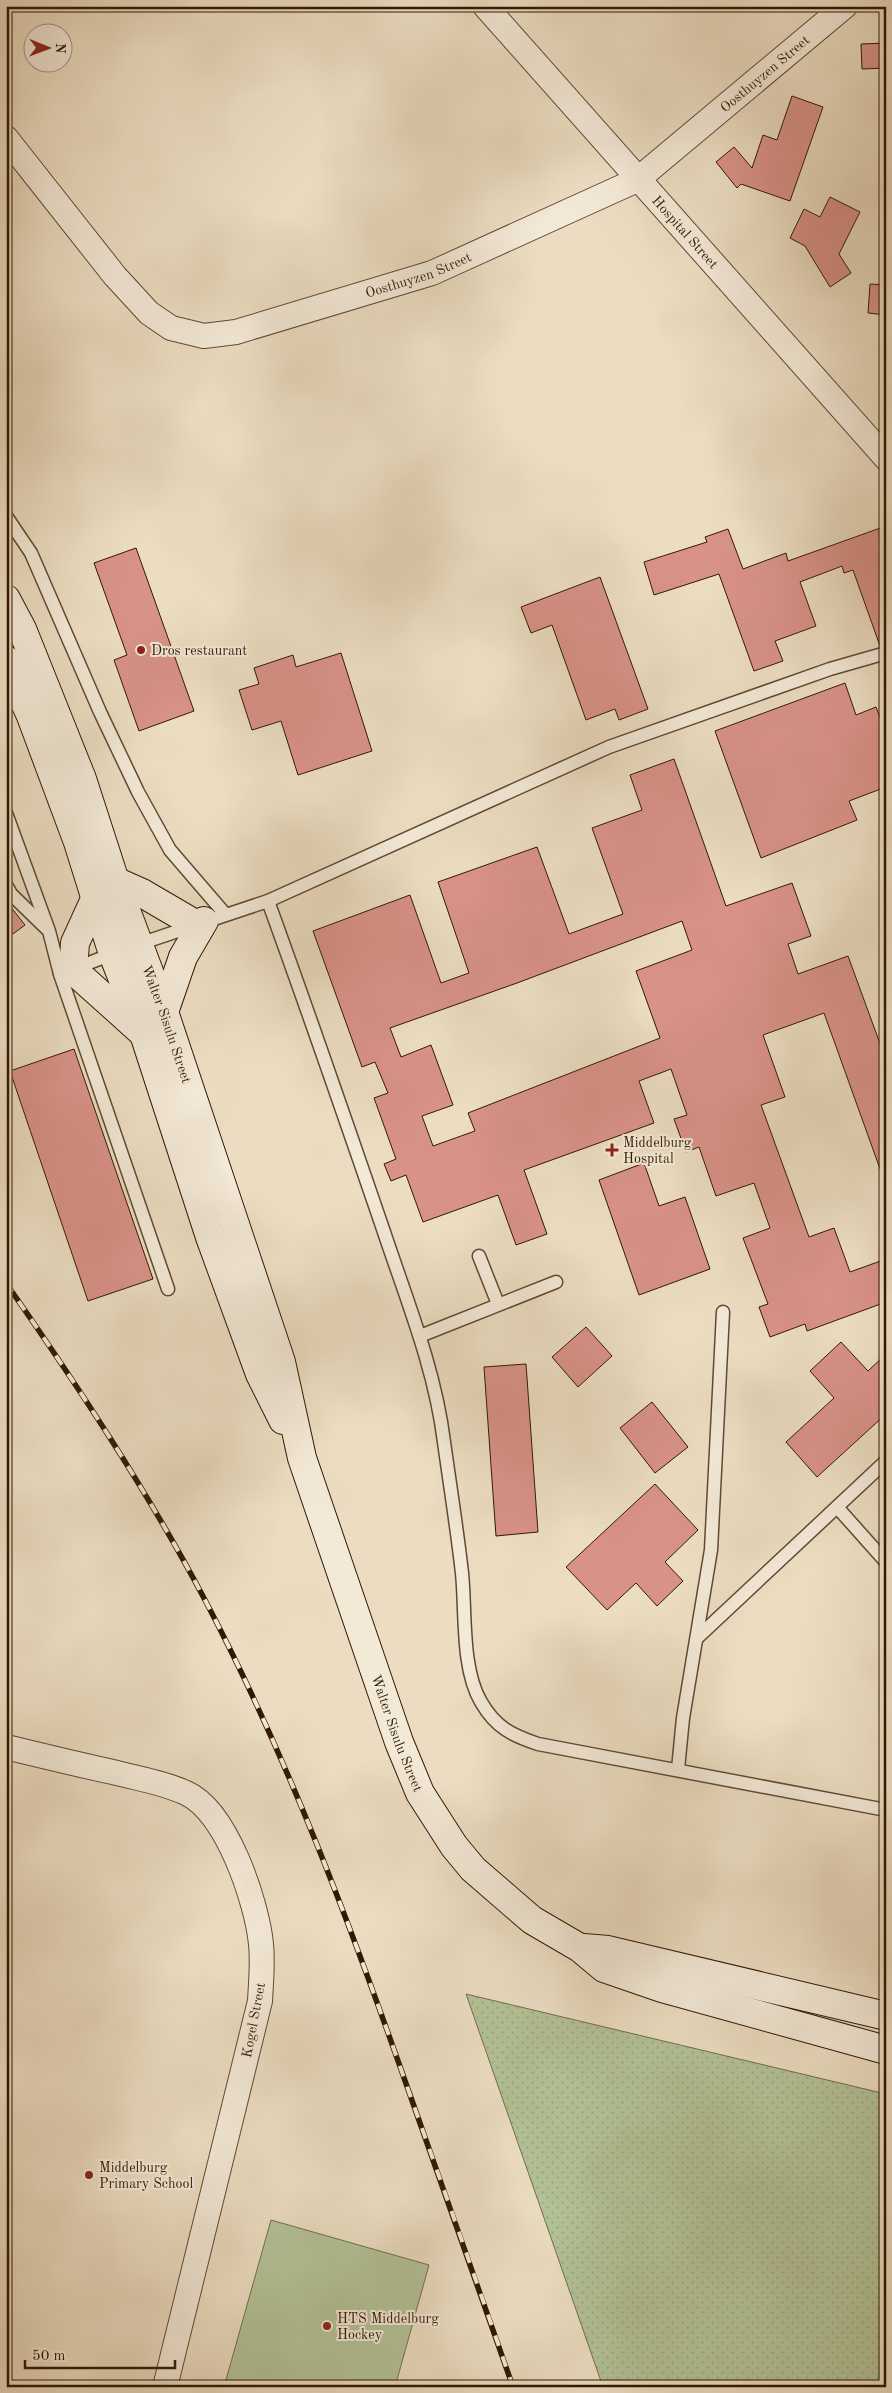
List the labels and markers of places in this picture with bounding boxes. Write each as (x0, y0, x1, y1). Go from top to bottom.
marker: Dros restaurant (135, 644, 147, 656)
place label: Dros restaurant (151, 644, 247, 658)
place label: Middelburg Hospital (623, 1136, 692, 1166)
marker: Middelburg Hospital (605, 1143, 619, 1157)
place label: Middelburg Primary School (99, 2161, 193, 2191)
marker: Middelburg Primary School (83, 2169, 95, 2181)
place label: HTS Middelburg Hockey (337, 2312, 439, 2342)
marker: HTS Middelburg Hockey (321, 2320, 333, 2332)

